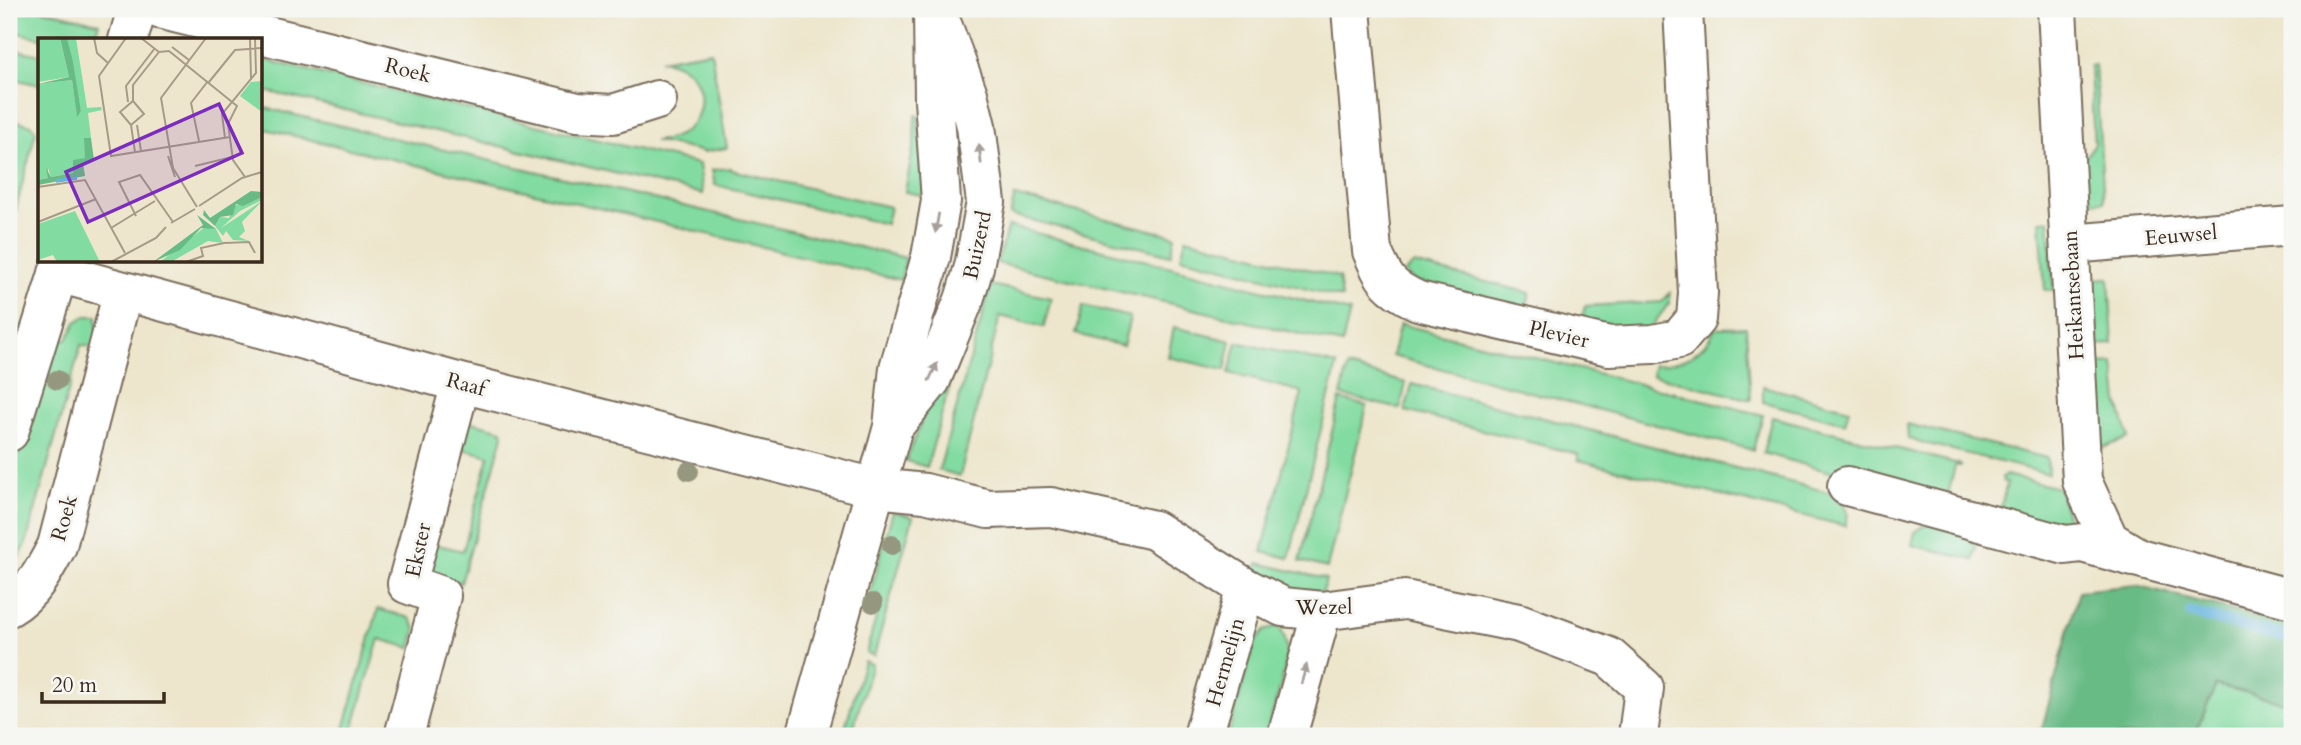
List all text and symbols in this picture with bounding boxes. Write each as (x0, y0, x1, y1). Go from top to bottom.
inset map (38, 38, 262, 262)
street label: Roek (382, 51, 435, 90)
one-way arrow (974, 143, 985, 165)
street label: Buizerd (956, 208, 999, 282)
one-way arrow (931, 213, 942, 235)
street label: Eeuwsel (2144, 218, 2219, 253)
street label: Heikantsebaan (2056, 229, 2091, 361)
street label: Plevier (1526, 313, 1592, 356)
one-way arrow (928, 362, 939, 382)
street label: Raaf (443, 365, 492, 404)
street label: Roek (44, 491, 85, 545)
street label: Ekster (399, 520, 438, 580)
street label: Wezel (1294, 593, 1353, 623)
street label: Hermelijn (1199, 614, 1252, 710)
scale bar (42, 661, 164, 705)
one-way arrow (1300, 663, 1310, 684)
text: 20 m (52, 671, 97, 700)

